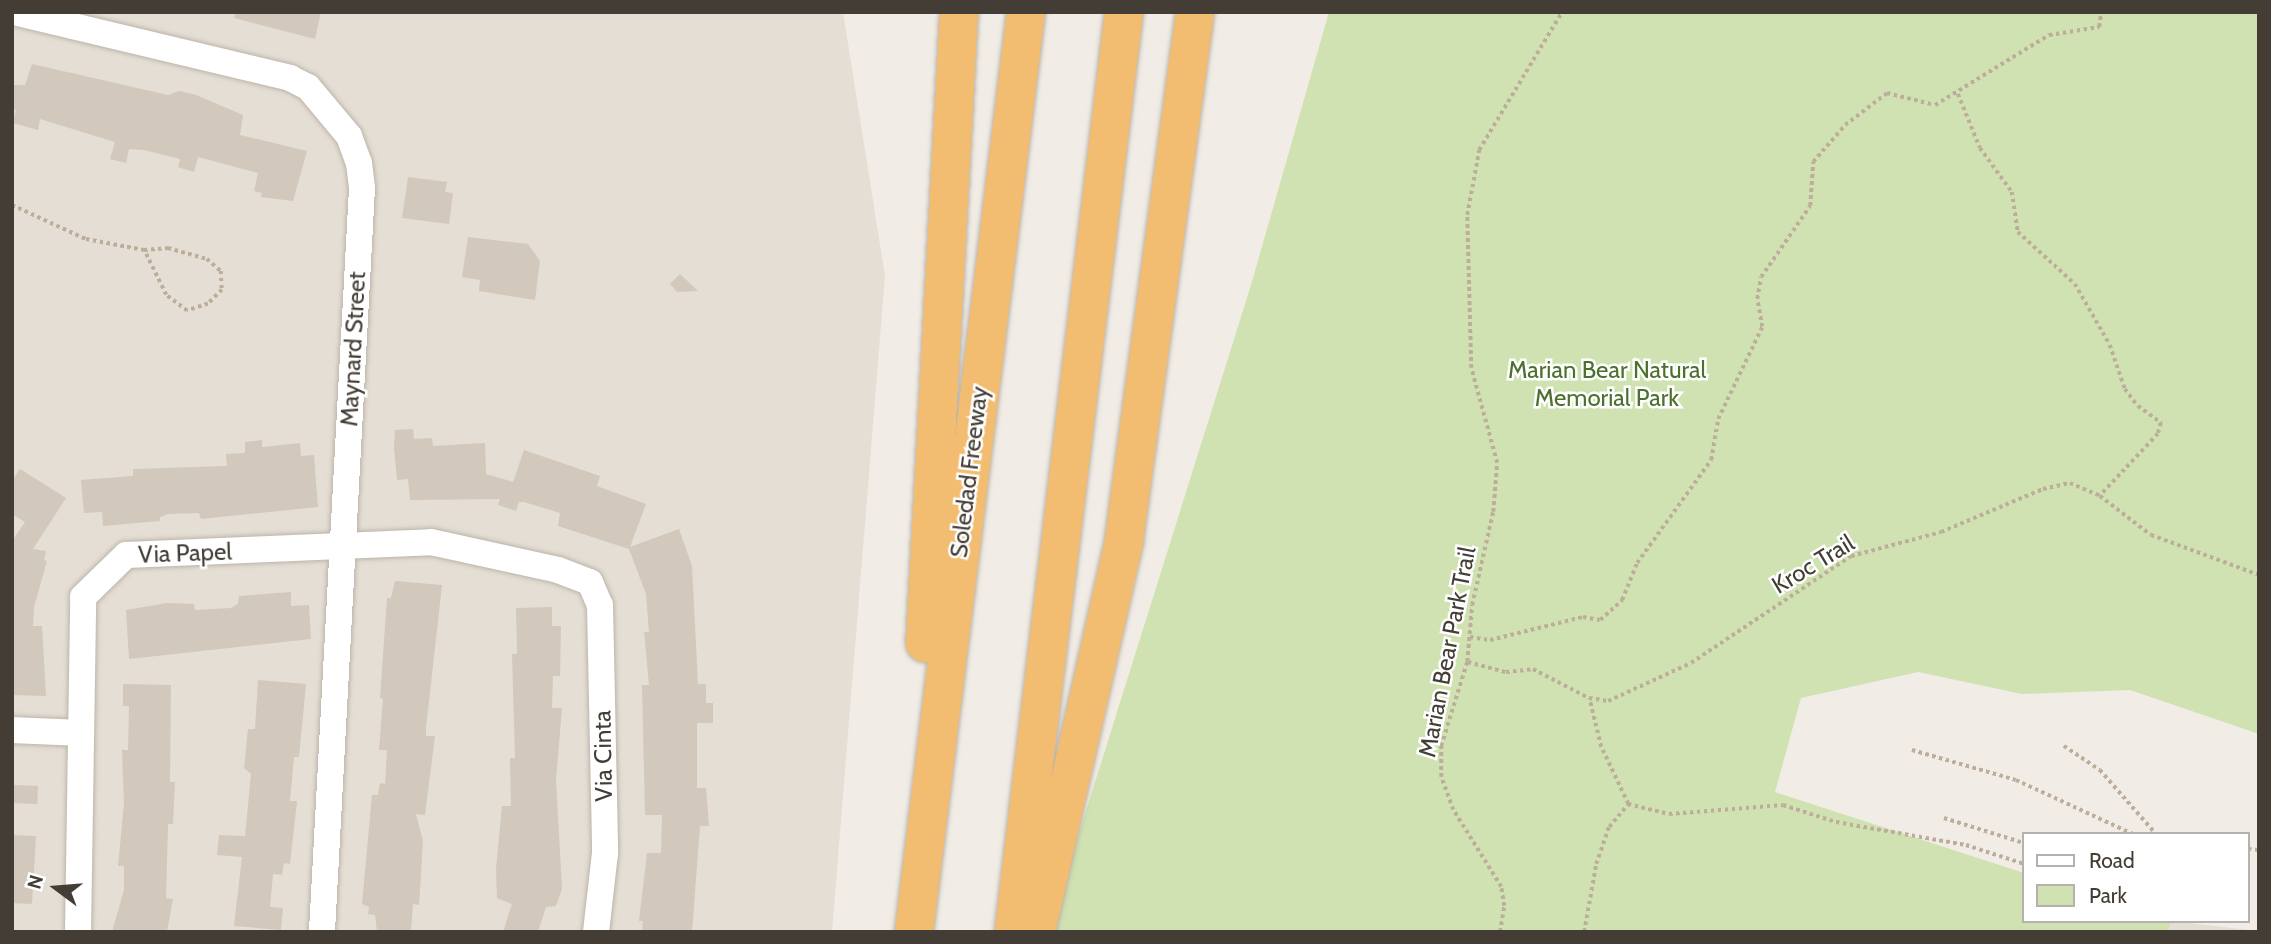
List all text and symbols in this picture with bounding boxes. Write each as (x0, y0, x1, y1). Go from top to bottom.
street label: Maynard Street (335, 271, 371, 427)
park label: Marian Bear Natural Memorial Park (1508, 356, 1706, 412)
street label: Soledad Freeway (944, 385, 994, 559)
street label: Kroc Trail (1767, 528, 1859, 600)
street label: Via Papel (138, 537, 232, 569)
street label: Marian Bear Park Trail (1412, 544, 1482, 760)
street label: Via Cinta (588, 710, 618, 802)
legend (2022, 832, 2250, 923)
text: Road (2089, 848, 2135, 873)
north arrow (21, 853, 91, 923)
text: N (22, 872, 48, 892)
text: Park (2089, 883, 2127, 908)

